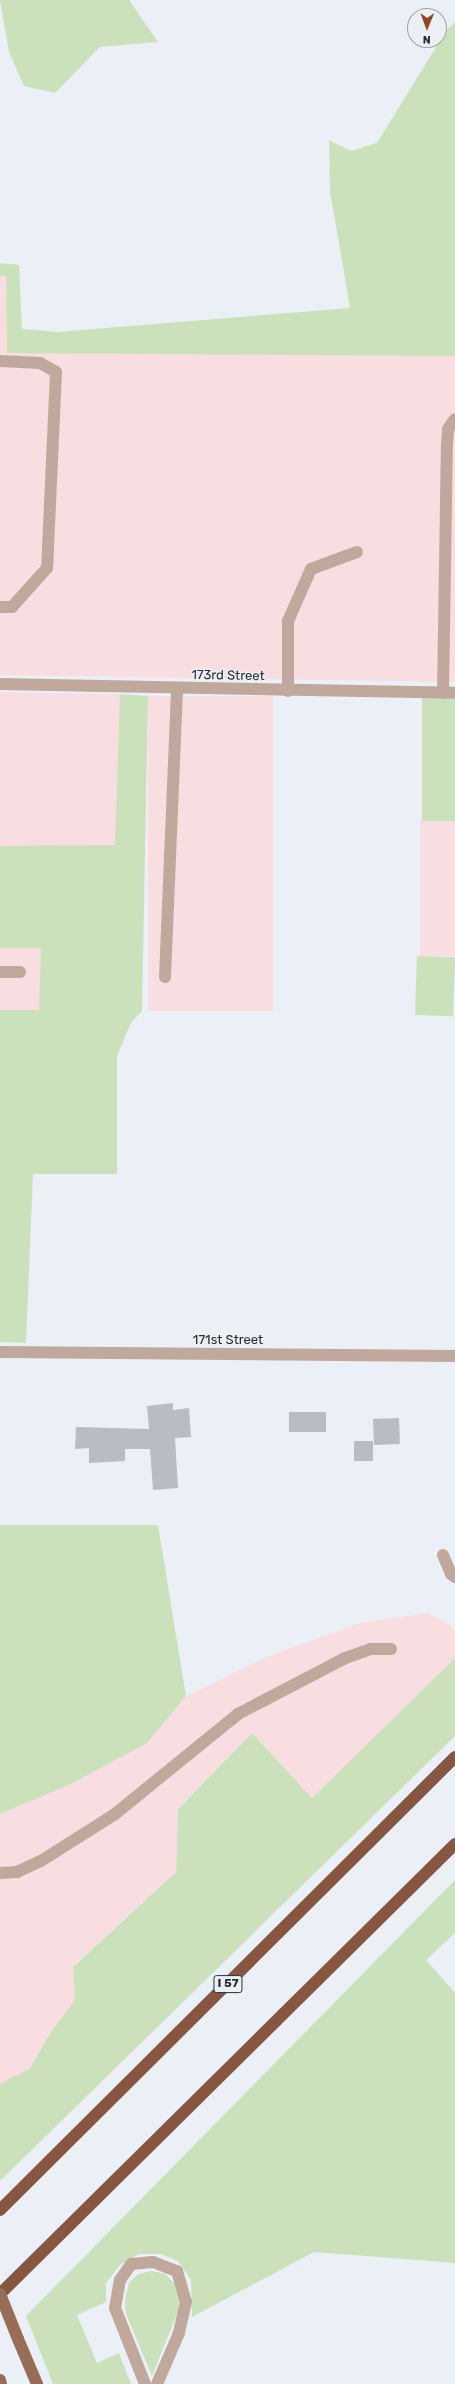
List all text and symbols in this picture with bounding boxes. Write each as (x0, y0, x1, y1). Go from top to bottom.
north arrow (407, 8, 447, 48)
text: N (423, 33, 431, 46)
street label: 173rd Street (191, 668, 265, 684)
street label: 171st Street (193, 1332, 263, 1348)
road number: I 57 (213, 1974, 243, 1994)

